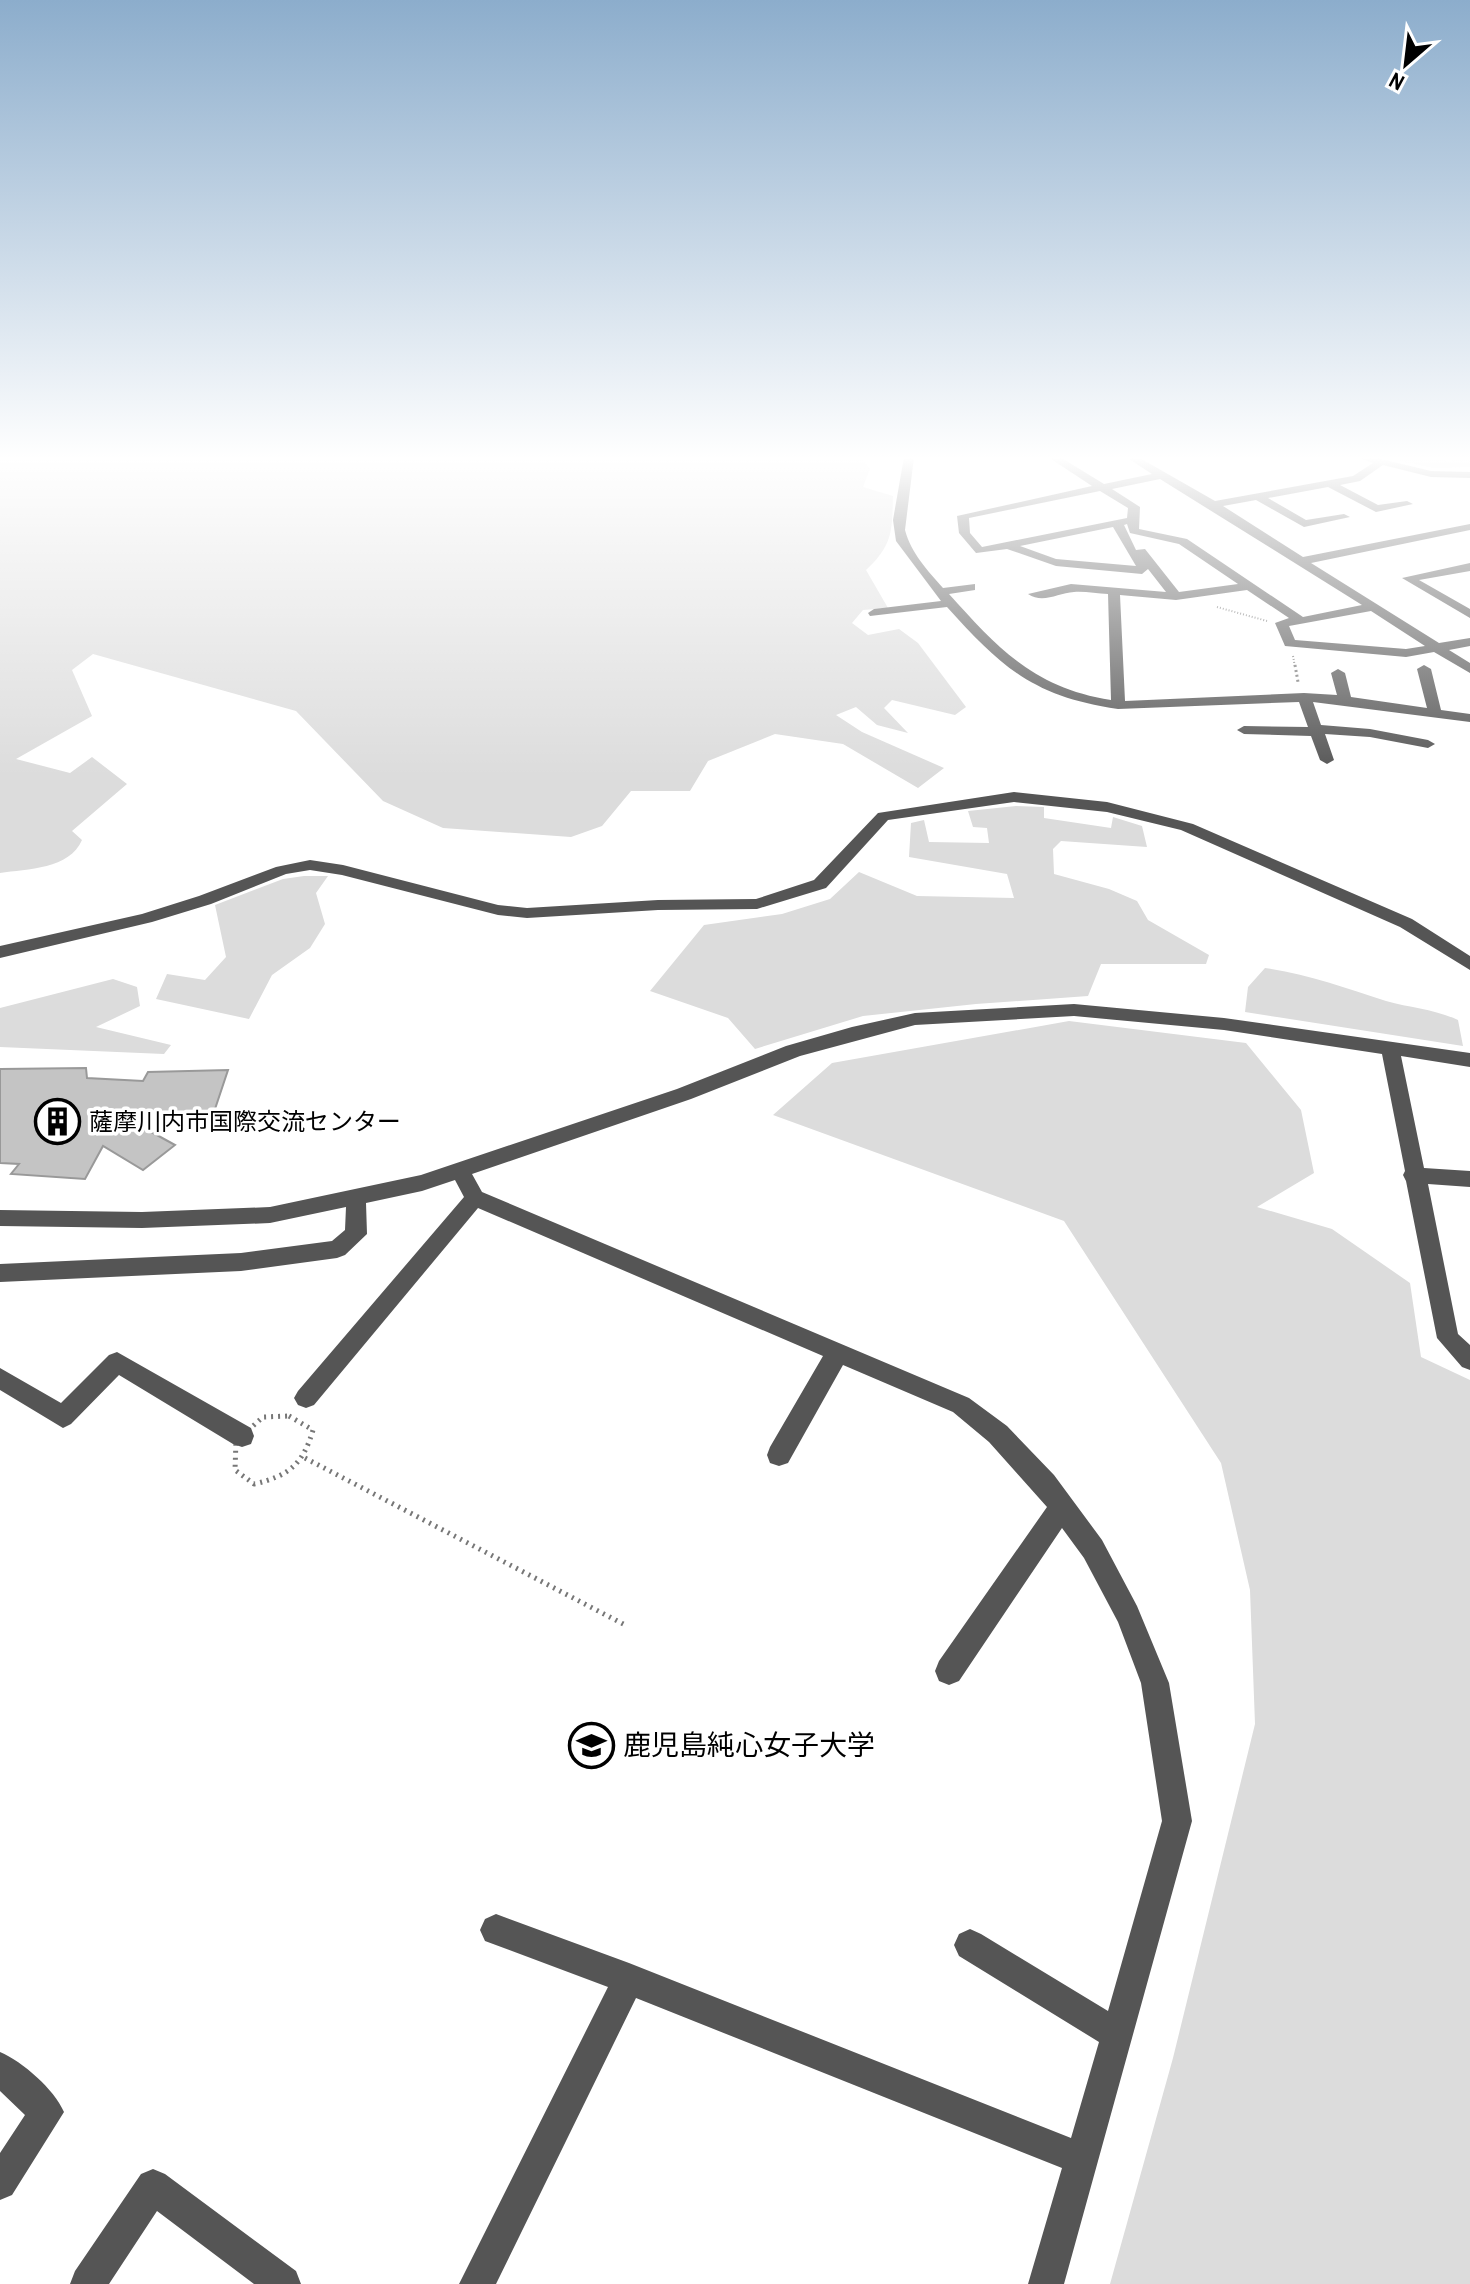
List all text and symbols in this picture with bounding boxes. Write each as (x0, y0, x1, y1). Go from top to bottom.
north arrow (1366, 24, 1446, 104)
text: N (1384, 65, 1409, 98)
building icon: 薩摩川内市国際交流センター (34, 1098, 82, 1146)
place label: 薩摩川内市国際交流センター (89, 1105, 401, 1137)
school or university icon: 鹿児島純心女子大学 (568, 1721, 616, 1769)
place label: 鹿児島純心女子大学 (623, 1726, 875, 1764)

